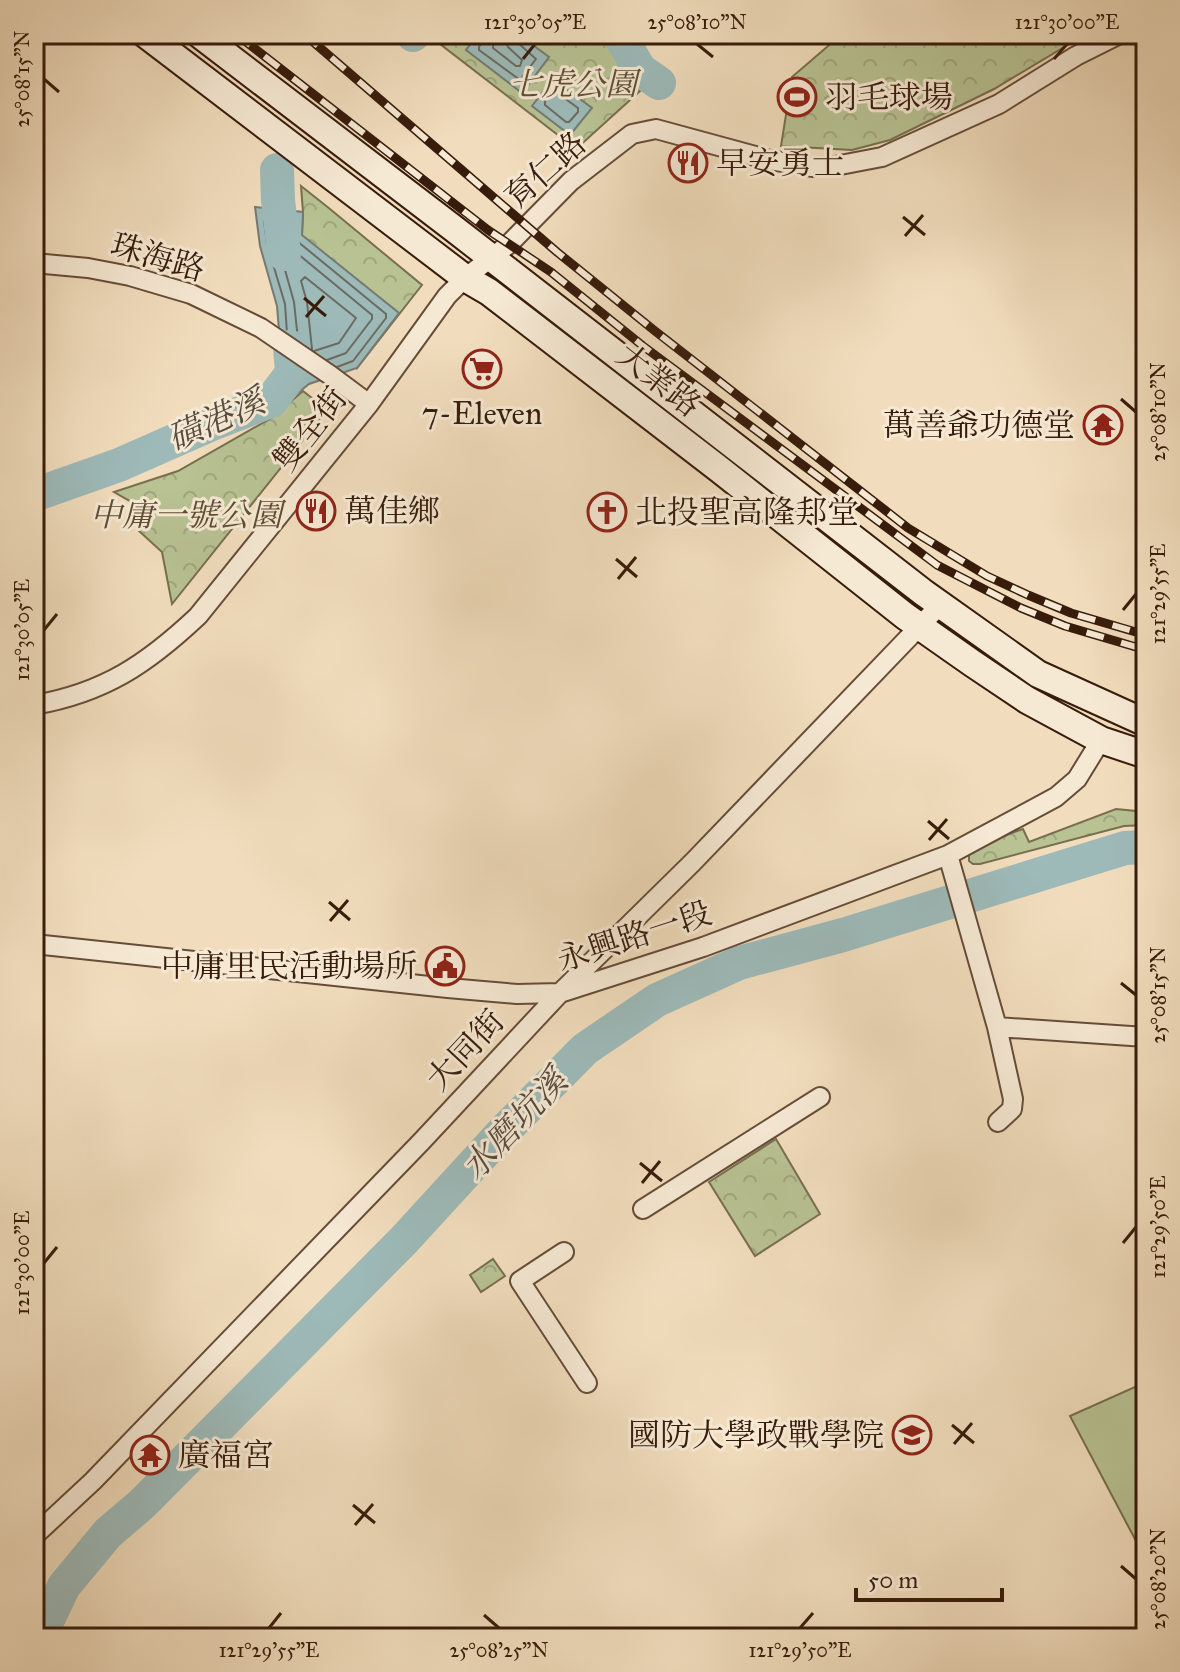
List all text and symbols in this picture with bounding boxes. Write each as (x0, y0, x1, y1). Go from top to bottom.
text: 121°30'05"E (484, 10, 586, 34)
text: 25°08'10"N (647, 10, 747, 34)
text: 121°30'00"E (1015, 10, 1119, 34)
text: 25°08'15"N (10, 31, 34, 127)
park label: 七虎公園 (509, 65, 642, 104)
sports icon: 羽毛球場 (776, 76, 818, 118)
place label: 羽毛球場 (825, 78, 953, 117)
street label: 育仁路 (497, 124, 594, 217)
restaurant icon: 早安勇士 (667, 142, 709, 184)
place label: 早安勇士 (716, 144, 844, 183)
street label: 珠海路 (106, 226, 209, 289)
street label: 大業路 (609, 335, 709, 425)
supermarket icon: 7-Eleven (461, 348, 503, 390)
text: 25°08'10"N (1146, 362, 1170, 462)
water label: 磺港溪 (161, 378, 275, 459)
street label: 雙全街 (265, 379, 355, 479)
place label: 7-Eleven (422, 394, 542, 433)
temple icon: 萬善爺功德堂 (1082, 404, 1124, 446)
place label: 萬善爺功德堂 (883, 406, 1075, 445)
restaurant icon: 萬佳鄉 (295, 490, 337, 532)
church icon: 北投聖高隆邦堂 (586, 491, 628, 533)
place label: 萬佳鄉 (344, 492, 440, 531)
place label: 北投聖高隆邦堂 (635, 493, 859, 532)
park label: 中庸一號公園 (90, 496, 287, 535)
text: 121°29'55"E (1146, 544, 1170, 644)
text: 121°30'05"E (10, 579, 34, 681)
street label: 永興路一段 (552, 893, 716, 980)
public building icon: 中庸里民活動場所 (424, 945, 466, 987)
place label: 中庸里民活動場所 (161, 947, 417, 986)
text: 25°08'15"N (1146, 947, 1170, 1043)
street label: 大同街 (418, 1002, 512, 1099)
water label: 水磨坑溪 (453, 1058, 578, 1188)
text: 121°29'50"E (1146, 1175, 1170, 1279)
text: 121°30'00"E (10, 1211, 34, 1315)
school or university icon: 國防大學政戰學院 (891, 1414, 933, 1456)
place label: 國防大學政戰學院 (628, 1416, 884, 1455)
temple icon: 廣福宮 (129, 1434, 171, 1476)
place label: 廣福宮 (178, 1436, 274, 1475)
text: 25°08'20"N (1146, 1528, 1170, 1630)
scale bar (856, 1552, 1002, 1602)
text: 50 m (868, 1565, 918, 1595)
text: 121°29'55"E (219, 1638, 319, 1662)
text: 25°08'25"N (450, 1638, 548, 1662)
text: 121°29'50"E (748, 1638, 852, 1662)

